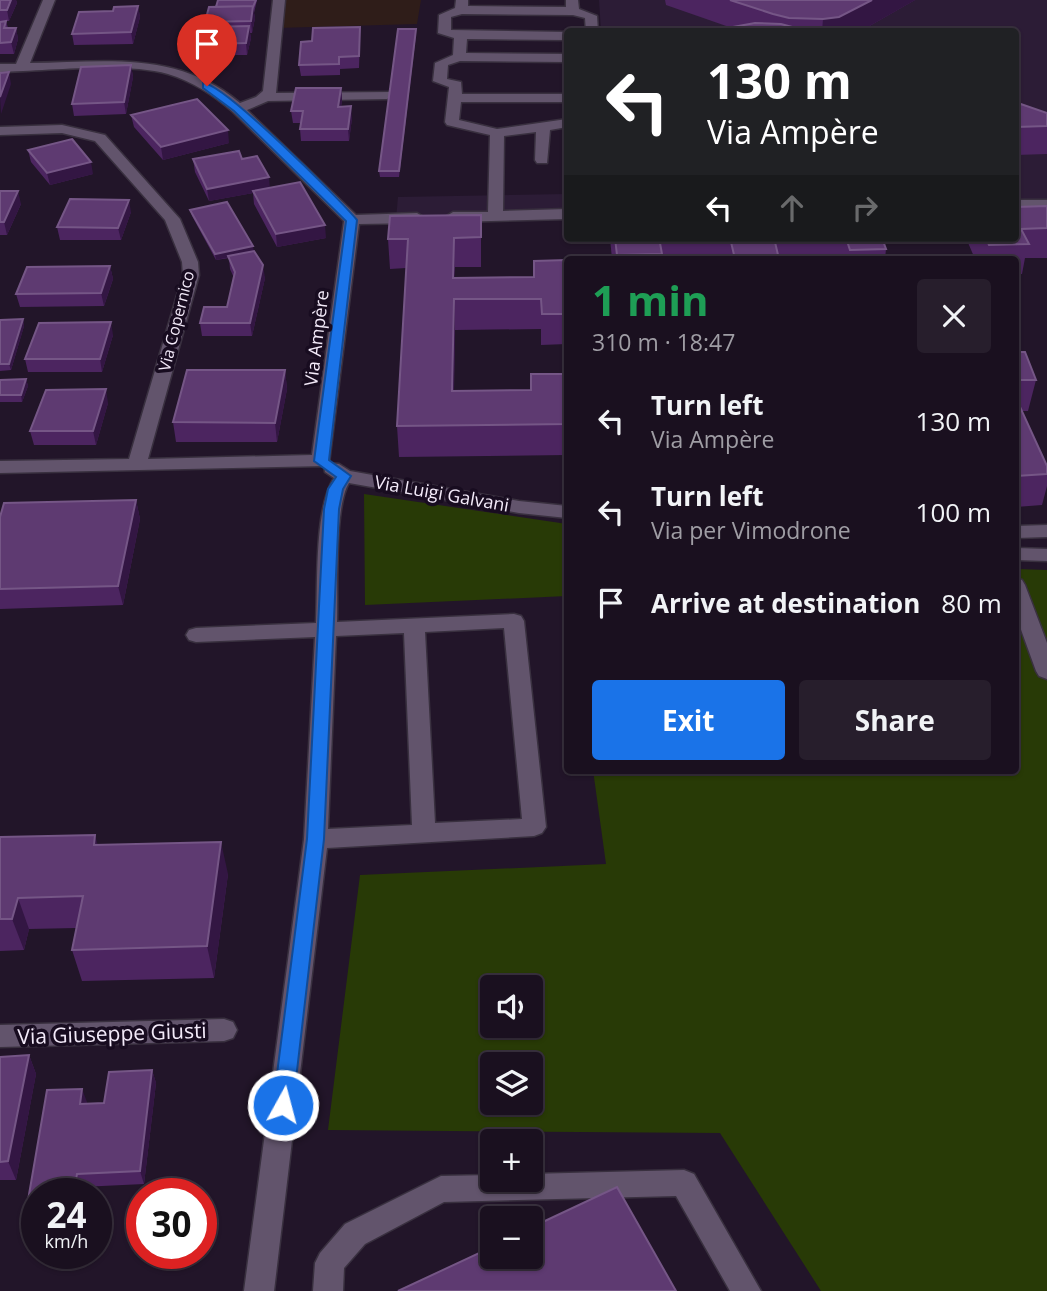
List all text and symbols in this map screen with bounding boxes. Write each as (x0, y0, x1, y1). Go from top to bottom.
pin (177, 14, 237, 86)
icon: arrive (188, 25, 226, 63)
text: 130 m (707, 47, 852, 113)
icon: left (592, 56, 683, 147)
text: Via Ampère (707, 110, 879, 153)
icon: left (700, 189, 738, 227)
icon: ahead (773, 189, 811, 227)
icon: right (846, 189, 884, 227)
street label: Via Copernico (153, 268, 199, 374)
text: 1 min (592, 271, 709, 328)
button: close (917, 279, 991, 353)
street label: Via Ampère (298, 289, 334, 387)
text: 310 m · 18:47 (592, 326, 735, 358)
text: Turn left (651, 387, 763, 423)
icon: left (592, 402, 630, 440)
text: 130 m (916, 403, 991, 439)
text: Via Ampère (651, 423, 774, 455)
street label: Via Luigi Galvani (373, 469, 511, 517)
text: Turn left (651, 478, 763, 514)
icon: left (592, 493, 630, 531)
text: 100 m (916, 494, 991, 530)
text: Via per Vimodrone (651, 514, 851, 546)
icon: arrive (592, 584, 630, 622)
text: Arrive at destination (651, 585, 920, 621)
text: 80 m (941, 585, 1002, 621)
button: Exit (592, 680, 785, 760)
button: Share (799, 680, 991, 760)
map controls (480, 975, 543, 1269)
button: sound (480, 975, 543, 1038)
street label: Via Giuseppe Giusti (17, 1016, 207, 1050)
button: layers (480, 1052, 543, 1115)
position arrow (246, 1068, 320, 1142)
button: + (480, 1129, 543, 1192)
speed limit sign: 30 (126, 1178, 217, 1269)
text: 24 (46, 1191, 87, 1238)
button: − (480, 1206, 543, 1269)
text: km/h (45, 1229, 88, 1253)

